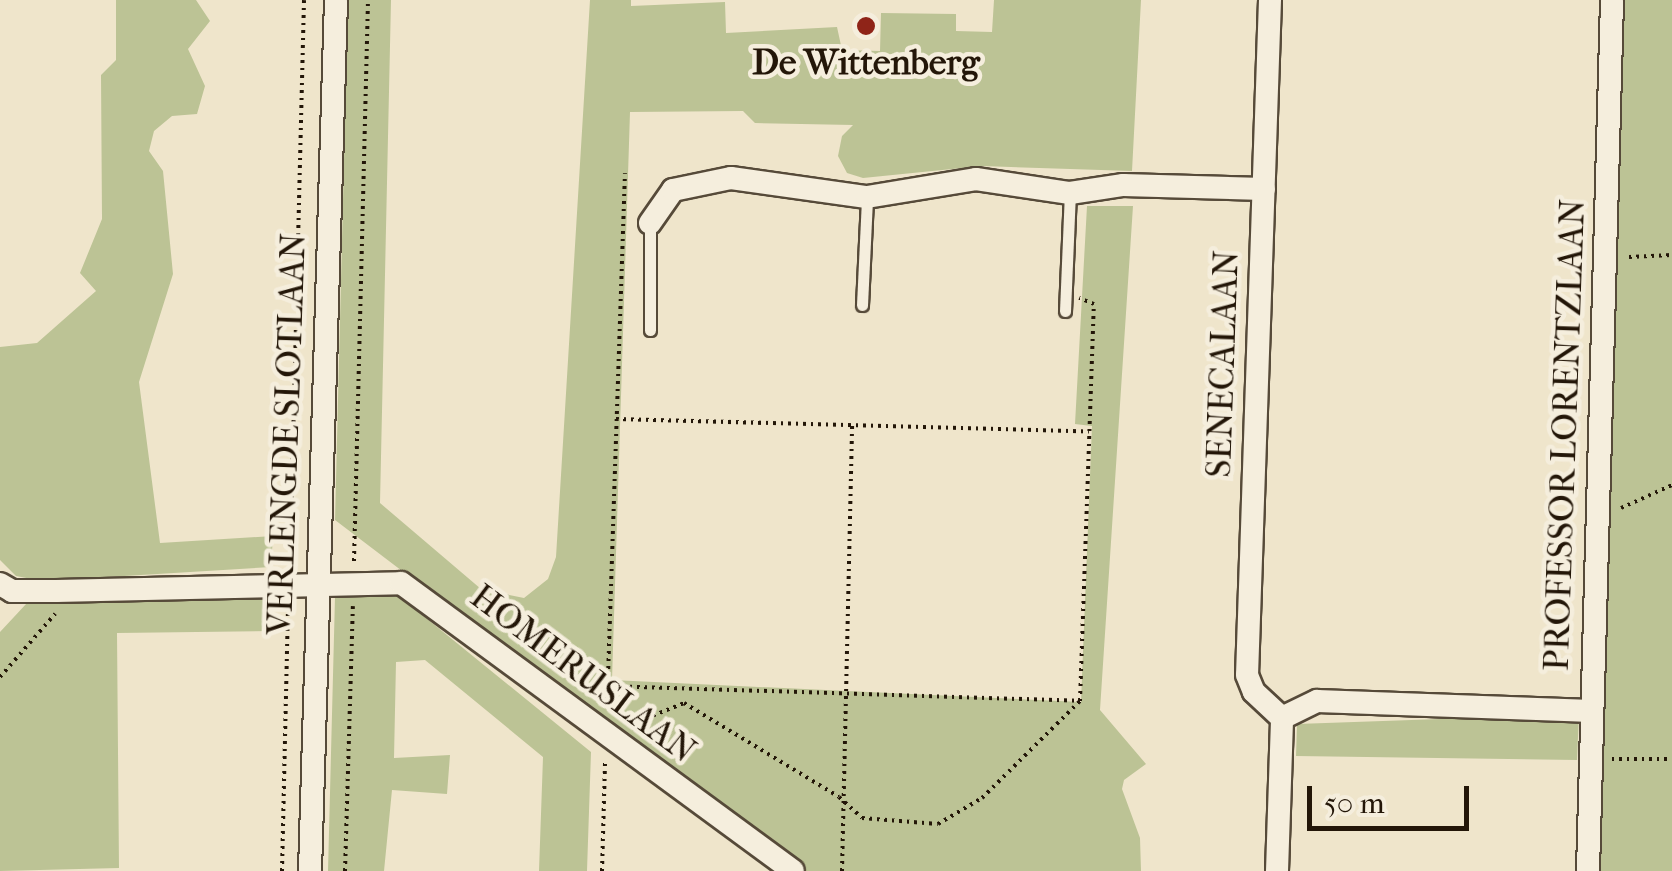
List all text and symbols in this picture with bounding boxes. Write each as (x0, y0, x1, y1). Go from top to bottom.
marker: De Wittenberg (855, 15, 877, 37)
place label: De Wittenberg (752, 42, 980, 84)
street label: PROFESSOR LORENTZLAAN (1536, 198, 1594, 672)
street label: VERLENGDE SLOTLAAN (259, 232, 315, 636)
street label: SENECALAAN (1198, 250, 1248, 478)
street label: HOMERUSLAAN (462, 576, 704, 772)
scale bar (1312, 766, 1474, 828)
text: 50 m (1324, 786, 1385, 821)

